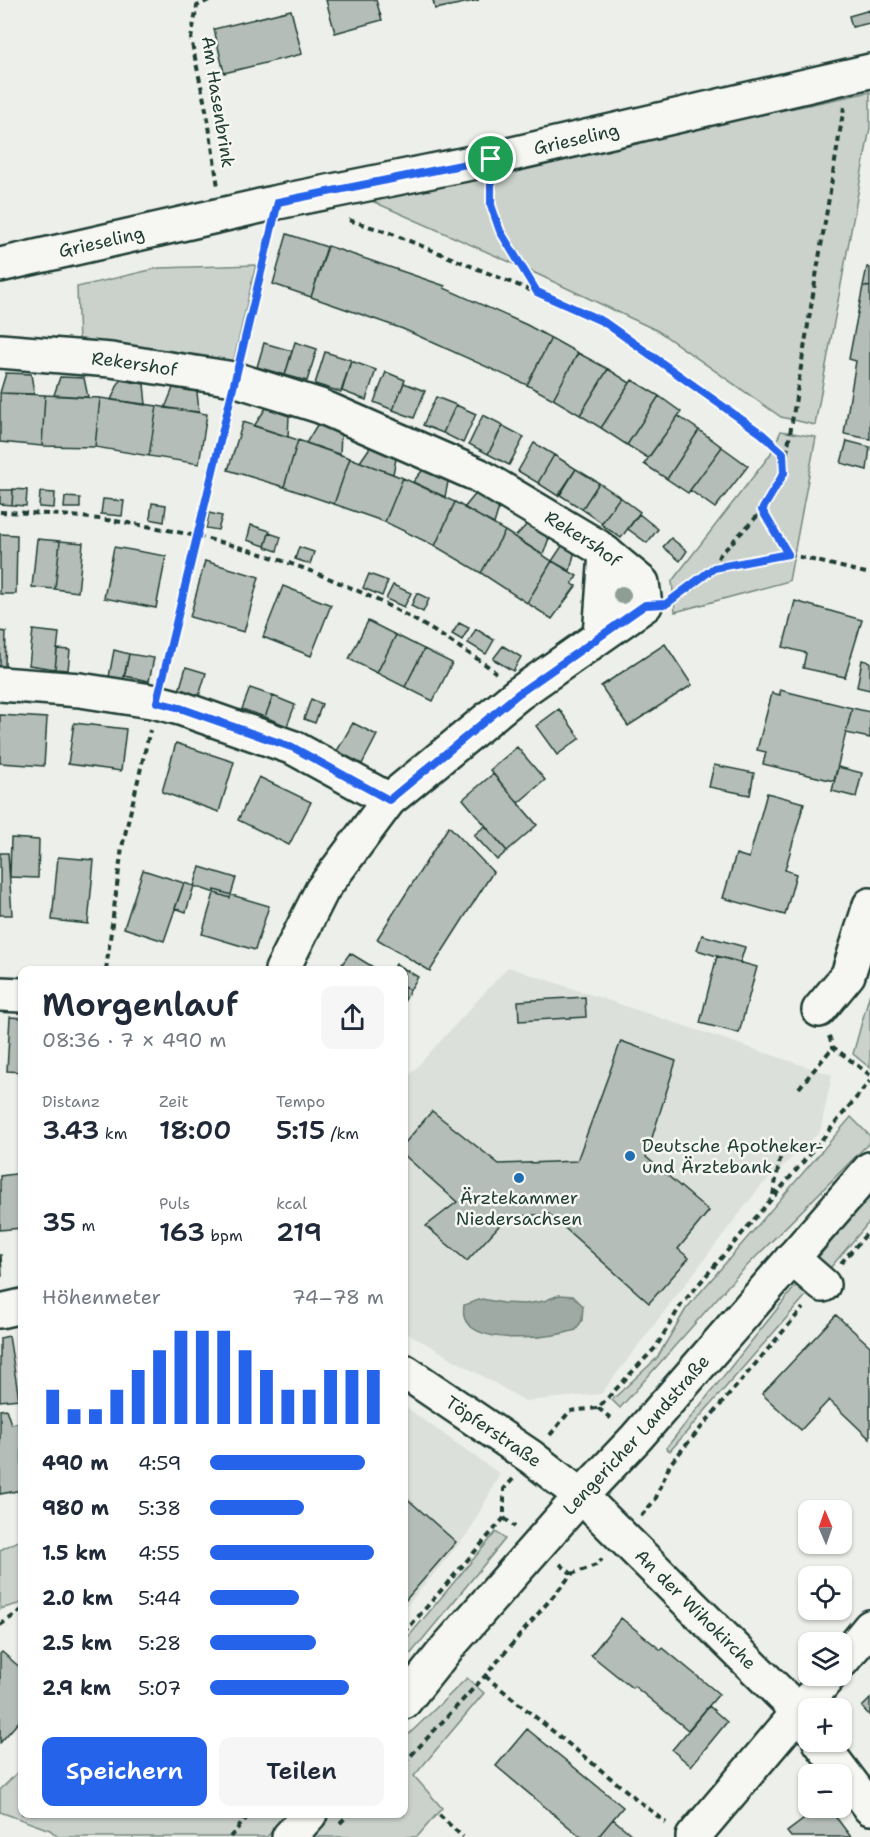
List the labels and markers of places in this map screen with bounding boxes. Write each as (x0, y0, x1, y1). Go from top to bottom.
pin (465, 133, 516, 184)
place label: Deutsche Apotheker- und Ärztebank (642, 1134, 824, 1179)
marker: Deutsche Apotheker- und Ärztebank (623, 1149, 637, 1163)
marker: Ärztekammer Niedersachsen (512, 1171, 526, 1185)
place label: Ärztekammer Niedersachsen (456, 1186, 582, 1231)

